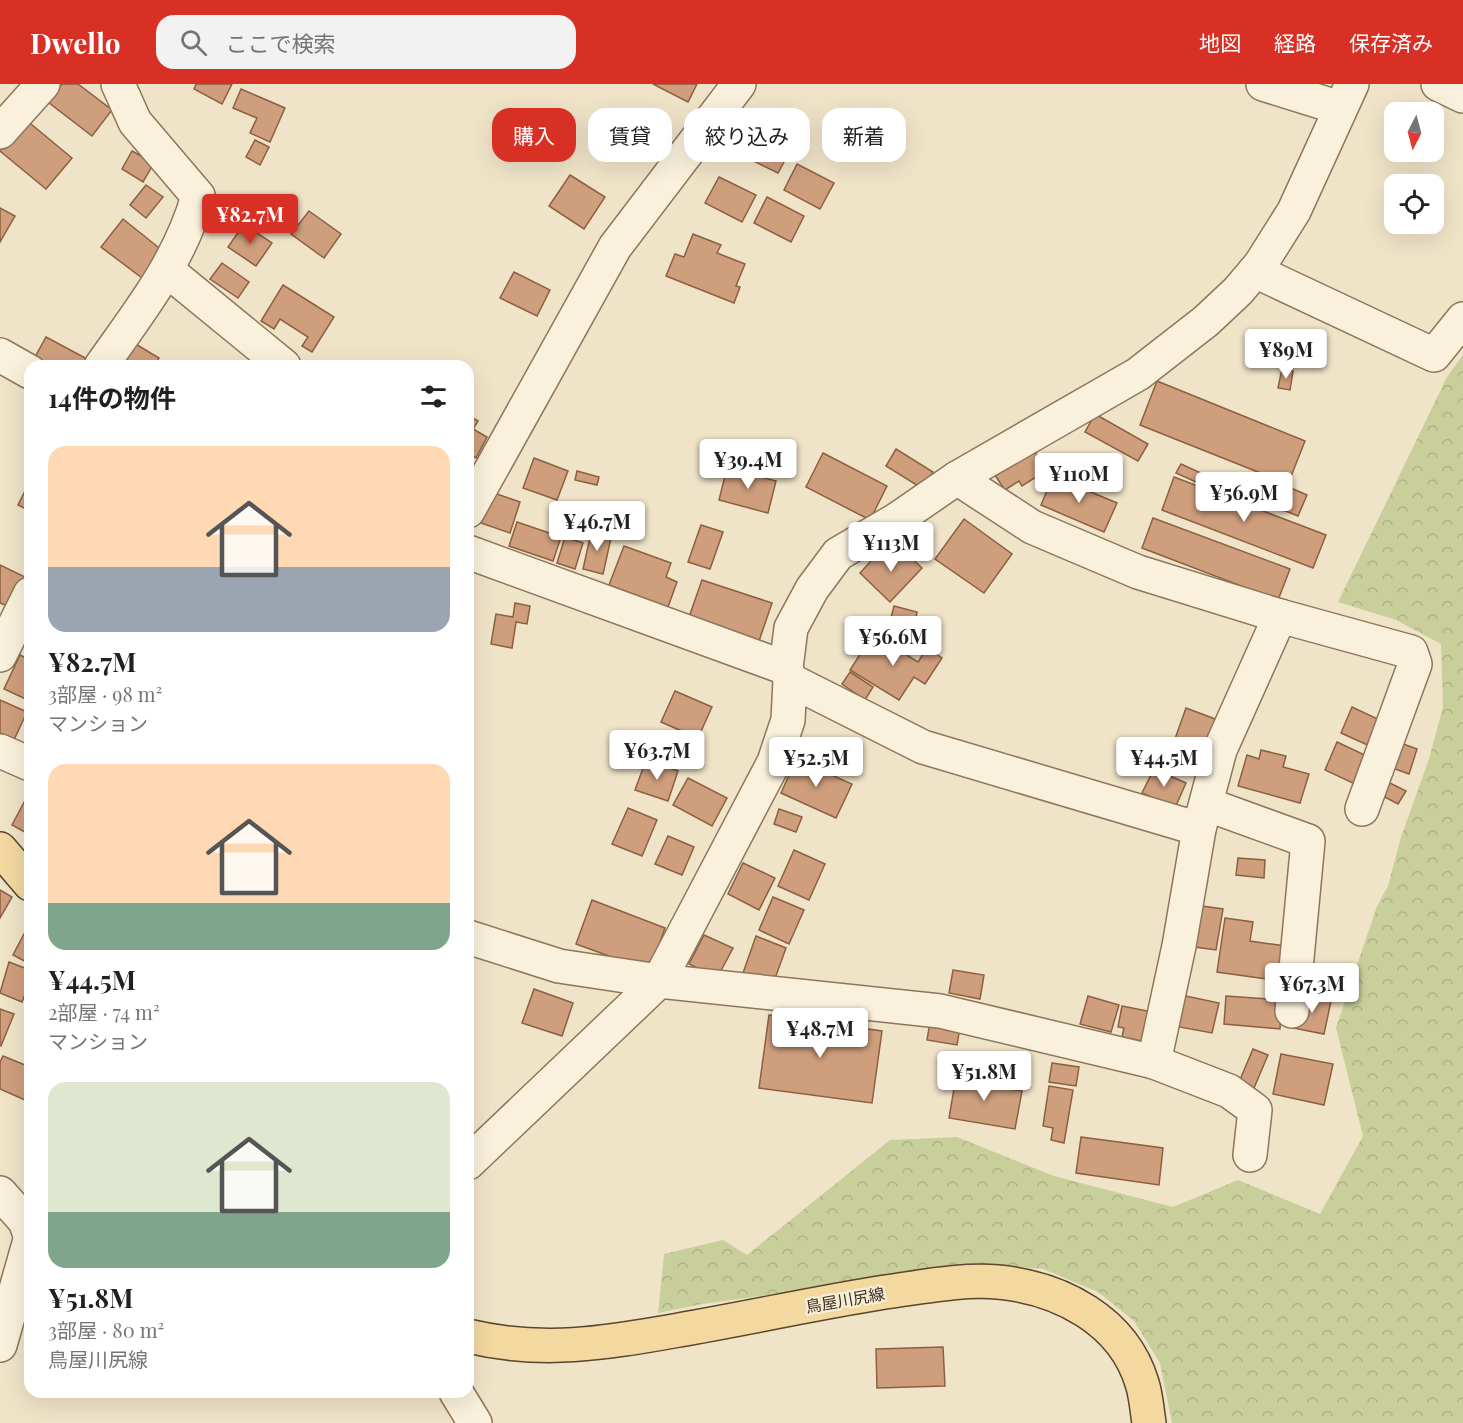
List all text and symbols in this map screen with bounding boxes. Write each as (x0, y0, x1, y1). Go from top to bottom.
search box (156, 15, 576, 69)
text: Dwello (30, 24, 120, 61)
icon: search (177, 26, 210, 59)
text: ここで検索 (225, 28, 335, 58)
text: 地図 (1199, 28, 1241, 56)
text: 経路 (1274, 28, 1316, 56)
text: 保存済み (1349, 28, 1433, 56)
north arrow (1384, 102, 1444, 162)
map controls (1384, 102, 1444, 234)
chip: 購入 (492, 108, 576, 162)
chip: 賃貸 (588, 108, 672, 162)
chip: 絞り込み (684, 108, 810, 162)
chip: 新着 (822, 108, 906, 162)
button: locate (1384, 174, 1444, 234)
pin: ¥82.7M (201, 194, 299, 245)
text: ¥82.7M (216, 200, 284, 227)
pin: ¥89M (1250, 329, 1322, 380)
text: ¥89M (1259, 335, 1313, 362)
text: 14件の物件 (48, 380, 176, 415)
icon: filters (417, 380, 450, 413)
pin: ¥39.4M (699, 439, 797, 490)
text: ¥39.4M (714, 445, 782, 472)
pin: ¥110M (1037, 453, 1121, 504)
text: ¥110M (1049, 459, 1109, 486)
pin: ¥56.9M (1195, 472, 1293, 523)
text: ¥56.9M (1210, 478, 1278, 505)
icon: home (195, 485, 303, 593)
pin: ¥46.7M (548, 501, 646, 552)
text: ¥46.7M (563, 507, 631, 534)
pin: ¥113M (849, 522, 933, 573)
text: ¥113M (862, 528, 920, 555)
pin: ¥56.6M (844, 616, 942, 667)
text: ¥56.6M (858, 622, 928, 649)
text: ¥82.7M (48, 644, 136, 679)
text: 3部屋 · 98 m² (48, 680, 162, 707)
text: マンション (48, 709, 148, 736)
pin: ¥63.7M (608, 730, 706, 781)
text: ¥63.7M (623, 736, 691, 763)
pin: ¥52.5M (767, 737, 865, 788)
pin: ¥44.5M (1115, 737, 1213, 788)
text: ¥52.5M (783, 743, 849, 770)
text: ¥44.5M (1130, 743, 1198, 770)
icon: home (195, 803, 303, 911)
text: ¥44.5M (48, 962, 136, 997)
pin: ¥67.3M (1263, 963, 1361, 1014)
text: ¥67.3M (1279, 969, 1345, 996)
text: 2部屋 · 74 m² (48, 998, 160, 1025)
pin: ¥48.7M (771, 1008, 869, 1059)
text: ¥48.7M (786, 1014, 854, 1041)
text: マンション (48, 1027, 148, 1054)
pin: ¥51.8M (935, 1051, 1033, 1102)
text: ¥51.8M (951, 1057, 1017, 1084)
icon: home (195, 1121, 303, 1229)
text: ¥51.8M (48, 1280, 133, 1315)
street label: 鳥屋川尻線 (804, 1282, 886, 1317)
text: 3部屋 · 80 m² (48, 1316, 164, 1343)
text: 鳥屋川尻線 (48, 1345, 148, 1372)

